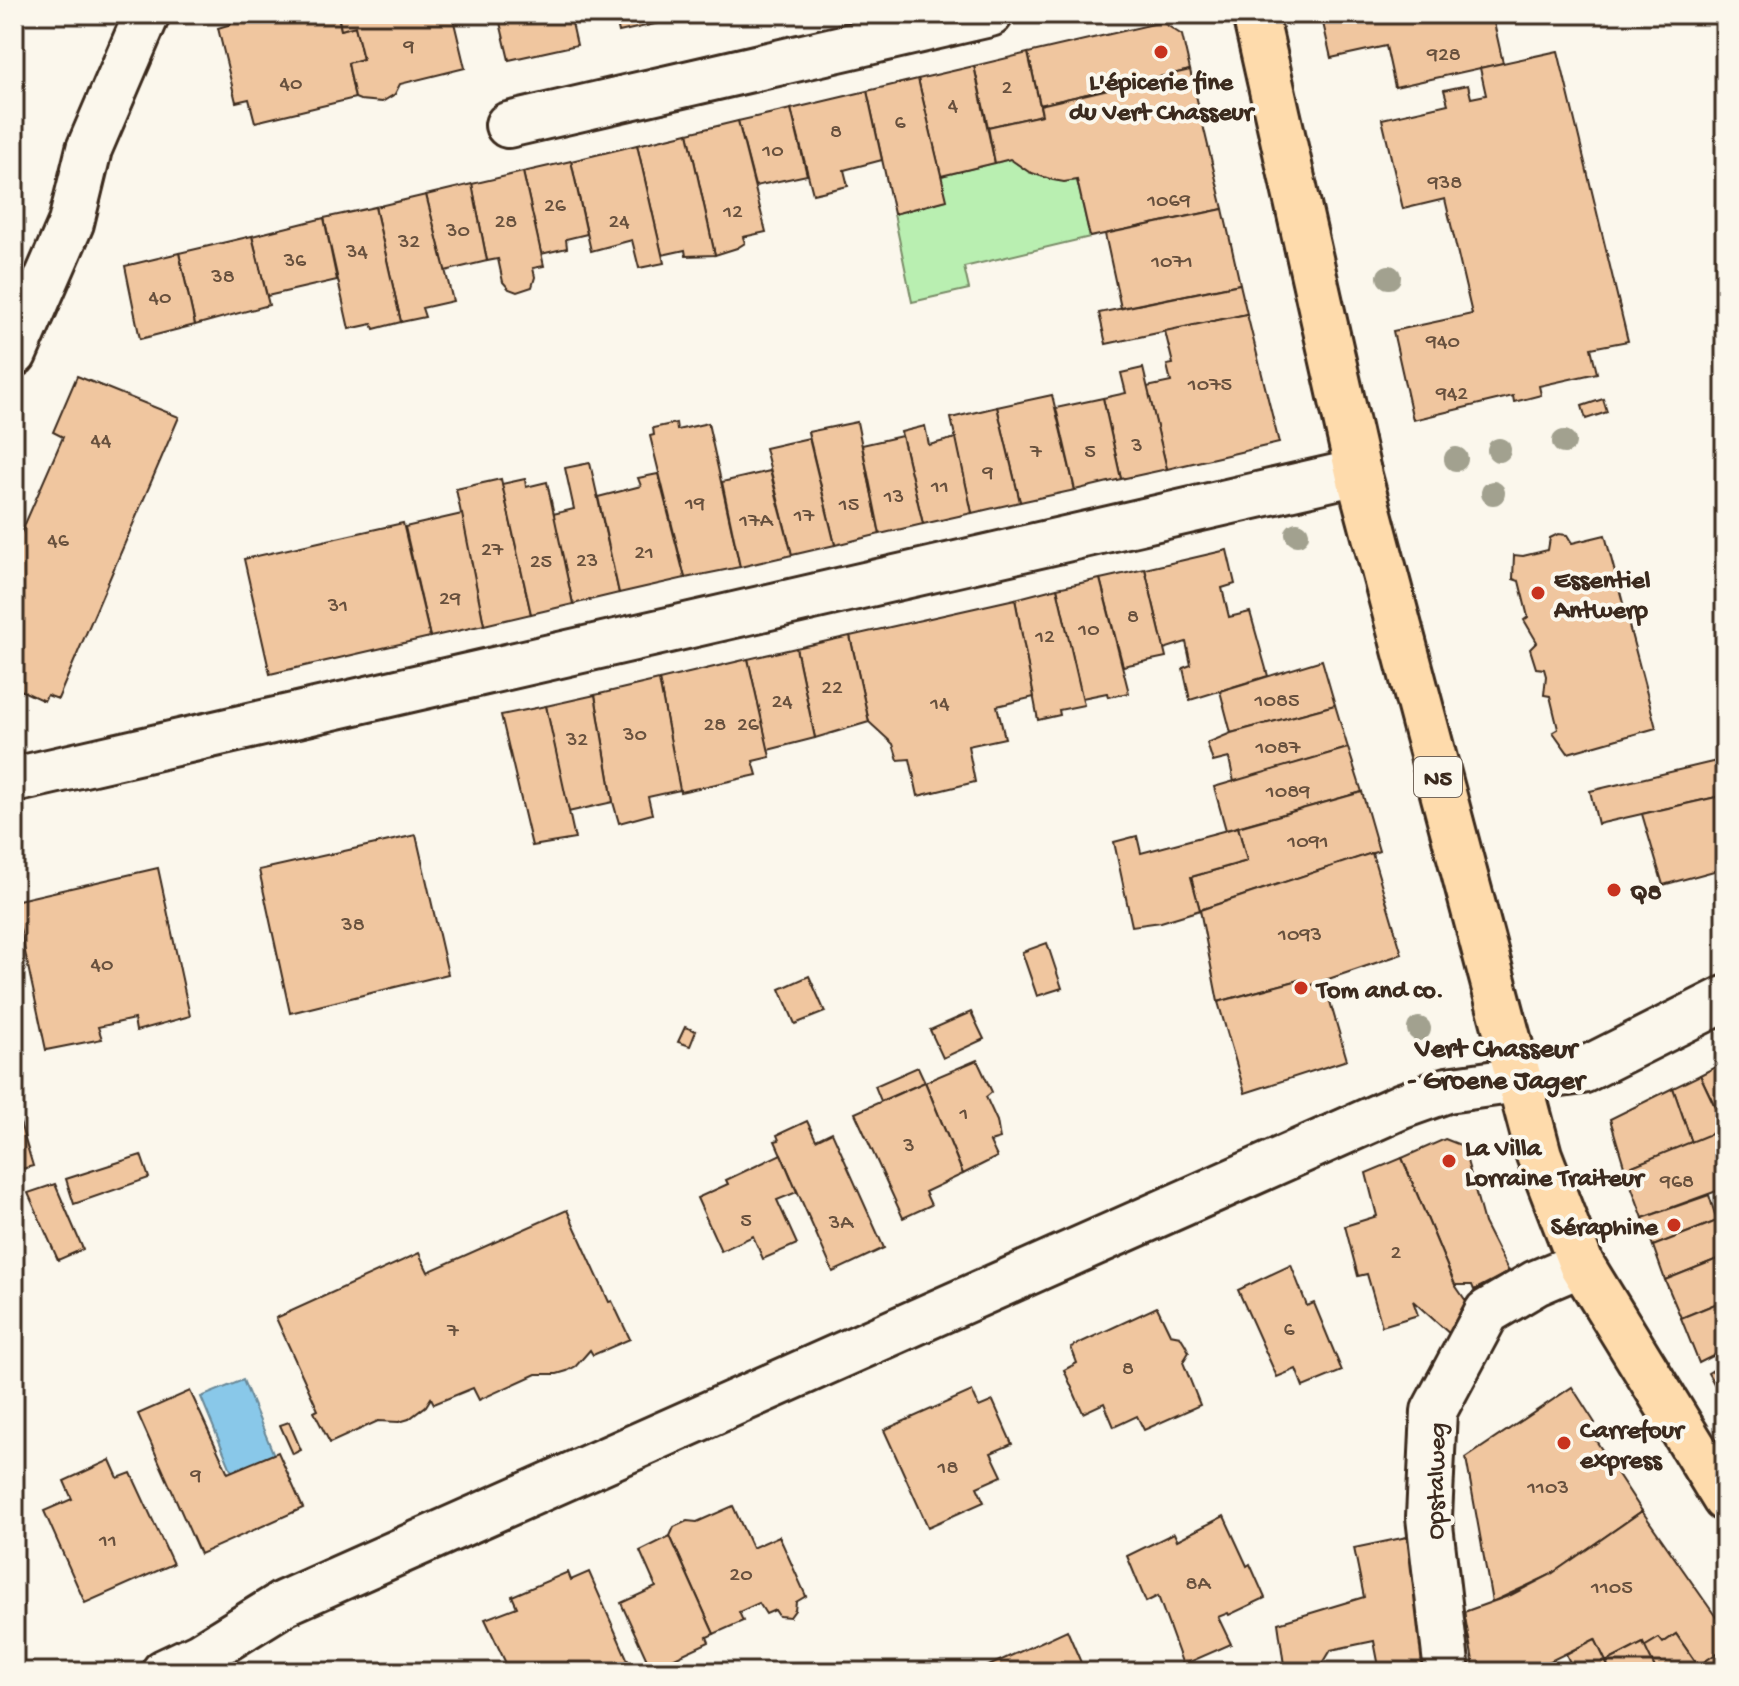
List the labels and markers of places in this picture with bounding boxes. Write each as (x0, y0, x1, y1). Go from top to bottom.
marker: L'épicerie fine du Vert Chasseur (1152, 43, 1170, 61)
place label: L'épicerie fine du Vert Chasseur (1069, 69, 1256, 130)
place label: Essentiel Antwerp (1553, 567, 1651, 628)
marker: Essentiel Antwerp (1529, 584, 1547, 602)
place label: Q8 (1630, 879, 1662, 910)
marker: Q8 (1605, 881, 1623, 899)
place label: Tom and co. (1315, 977, 1444, 1008)
marker: Tom and co. (1292, 979, 1310, 997)
place label: La Villa Lorraine Traiteur (1465, 1135, 1646, 1196)
marker: La Villa Lorraine Traiteur (1440, 1152, 1458, 1170)
place label: Séraphine (1551, 1214, 1660, 1245)
marker: Séraphine (1665, 1216, 1683, 1234)
place label: Carrefour express (1579, 1417, 1686, 1478)
marker: Carrefour express (1555, 1434, 1573, 1452)

